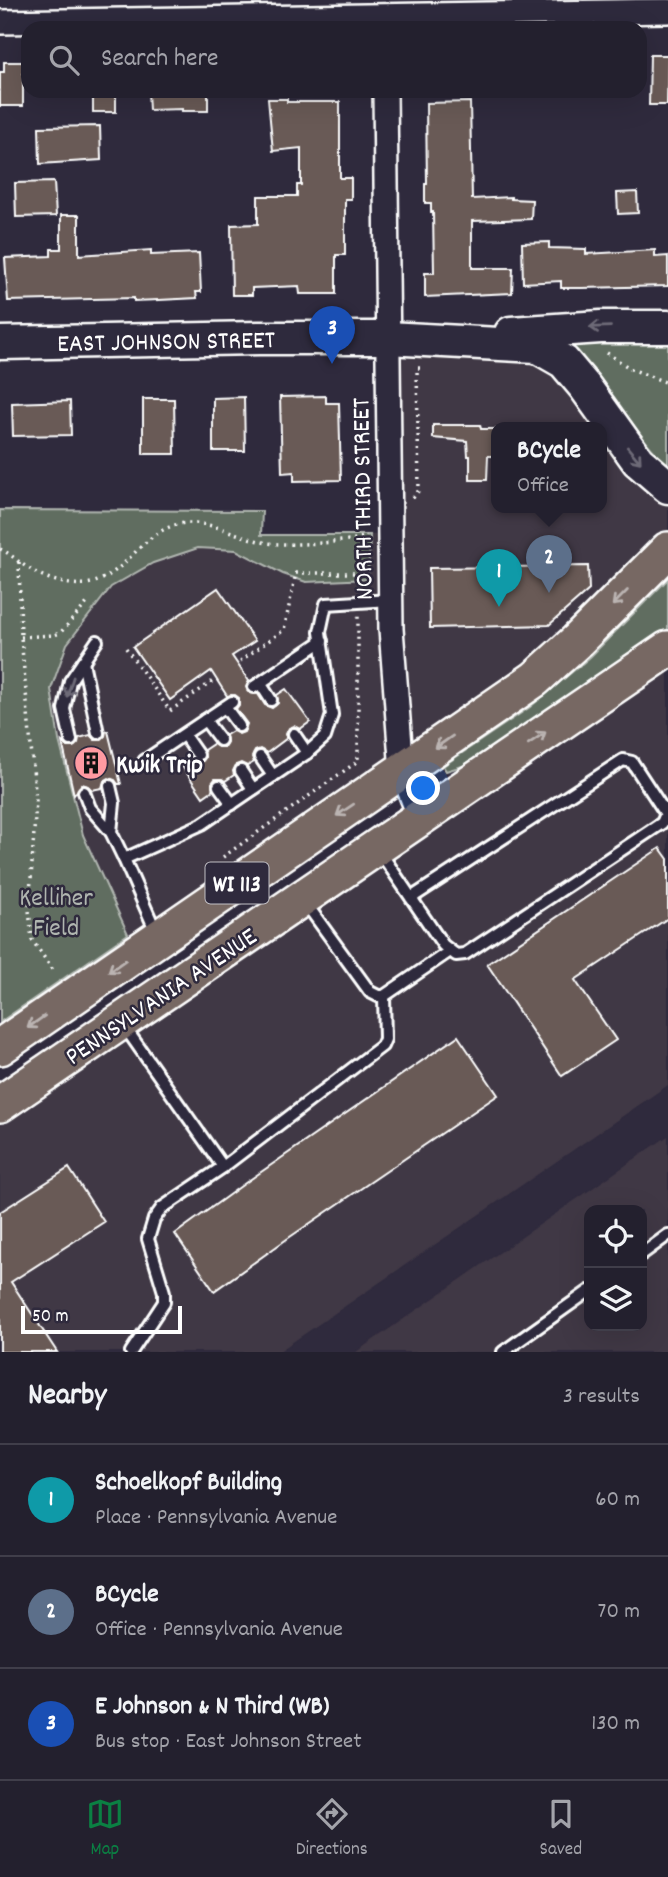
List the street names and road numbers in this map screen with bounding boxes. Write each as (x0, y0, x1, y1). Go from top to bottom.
street label: EAST JOHNSON STREET (57, 323, 276, 364)
street label: NORTH THIRD STREET (344, 397, 385, 600)
road number: WI 113 (205, 862, 268, 903)
street label: PENNSYLVANIA AVENUE (59, 920, 265, 1076)

